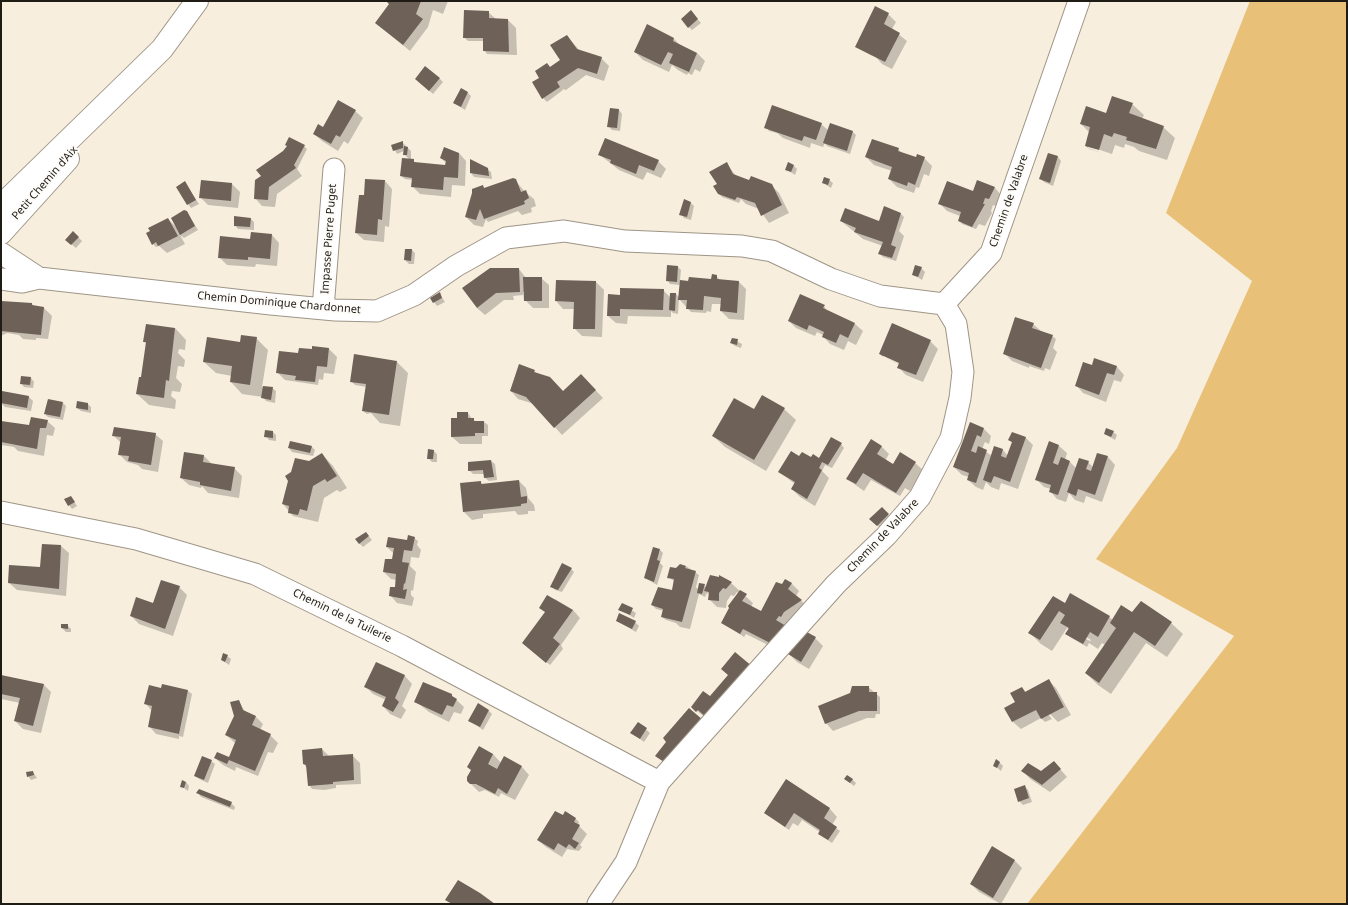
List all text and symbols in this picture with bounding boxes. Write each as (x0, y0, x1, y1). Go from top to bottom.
street label: Petit Chemin d'Aix (9, 143, 81, 223)
street label: Chemin de Valabre (987, 153, 1031, 249)
street label: Impasse Pierre Puget (319, 183, 339, 295)
street label: Chemin Dominique Chardonnet (197, 289, 361, 317)
street label: Chemin de Valabre (844, 496, 922, 576)
street label: Chemin de la Tuilerie (290, 586, 394, 646)

